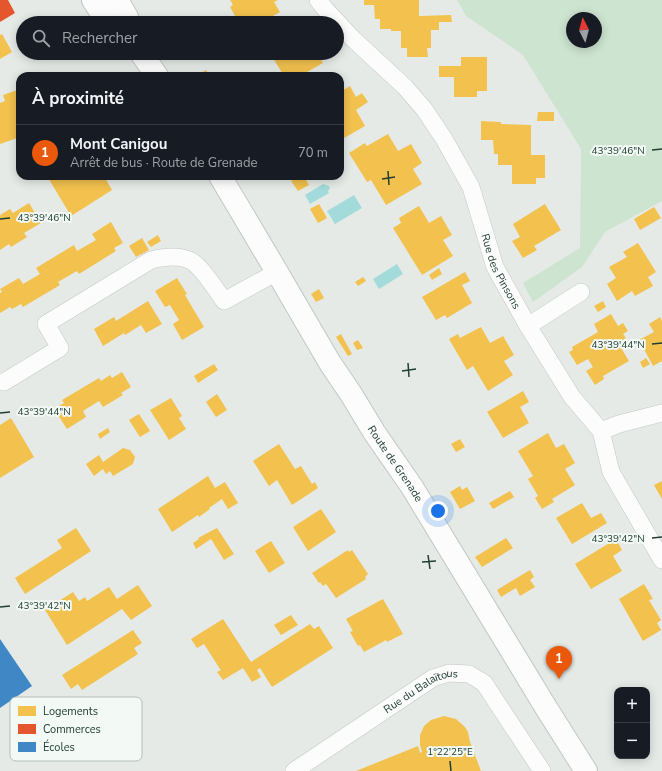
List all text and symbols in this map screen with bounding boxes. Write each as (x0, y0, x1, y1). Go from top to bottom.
north arrow (566, 12, 602, 48)
search box (16, 16, 344, 60)
icon: search (30, 27, 52, 49)
text: Rechercher (62, 28, 137, 48)
text: À proximité (32, 87, 124, 110)
text: Mont Canigou (70, 134, 167, 154)
text: 1 (41, 144, 49, 162)
text: 70 m (298, 144, 328, 162)
text: 43°39'46"N (591, 144, 645, 158)
text: Arrêt de bus · Route de Grenade (70, 154, 257, 172)
text: 43°39'46"N (17, 211, 71, 225)
street label: Rue des Pinsons (478, 232, 524, 311)
text: 43°39'44"N (591, 338, 645, 352)
text: 43°39'44"N (17, 405, 71, 419)
street label: Route de Grenade (364, 423, 427, 505)
your location (428, 501, 448, 521)
text: 43°39'42"N (591, 532, 645, 546)
text: 43°39'42"N (17, 599, 71, 613)
pin: 1 (546, 646, 572, 679)
street label: Rue du Balaïtous (380, 665, 458, 717)
map controls (614, 687, 650, 759)
button: + (614, 687, 650, 723)
legend (10, 697, 142, 761)
text: Logements (43, 704, 98, 719)
text: Commerces (43, 722, 101, 737)
button: − (614, 723, 650, 759)
text: Écoles (43, 739, 75, 755)
text: 1°22'25"E (427, 745, 473, 759)

